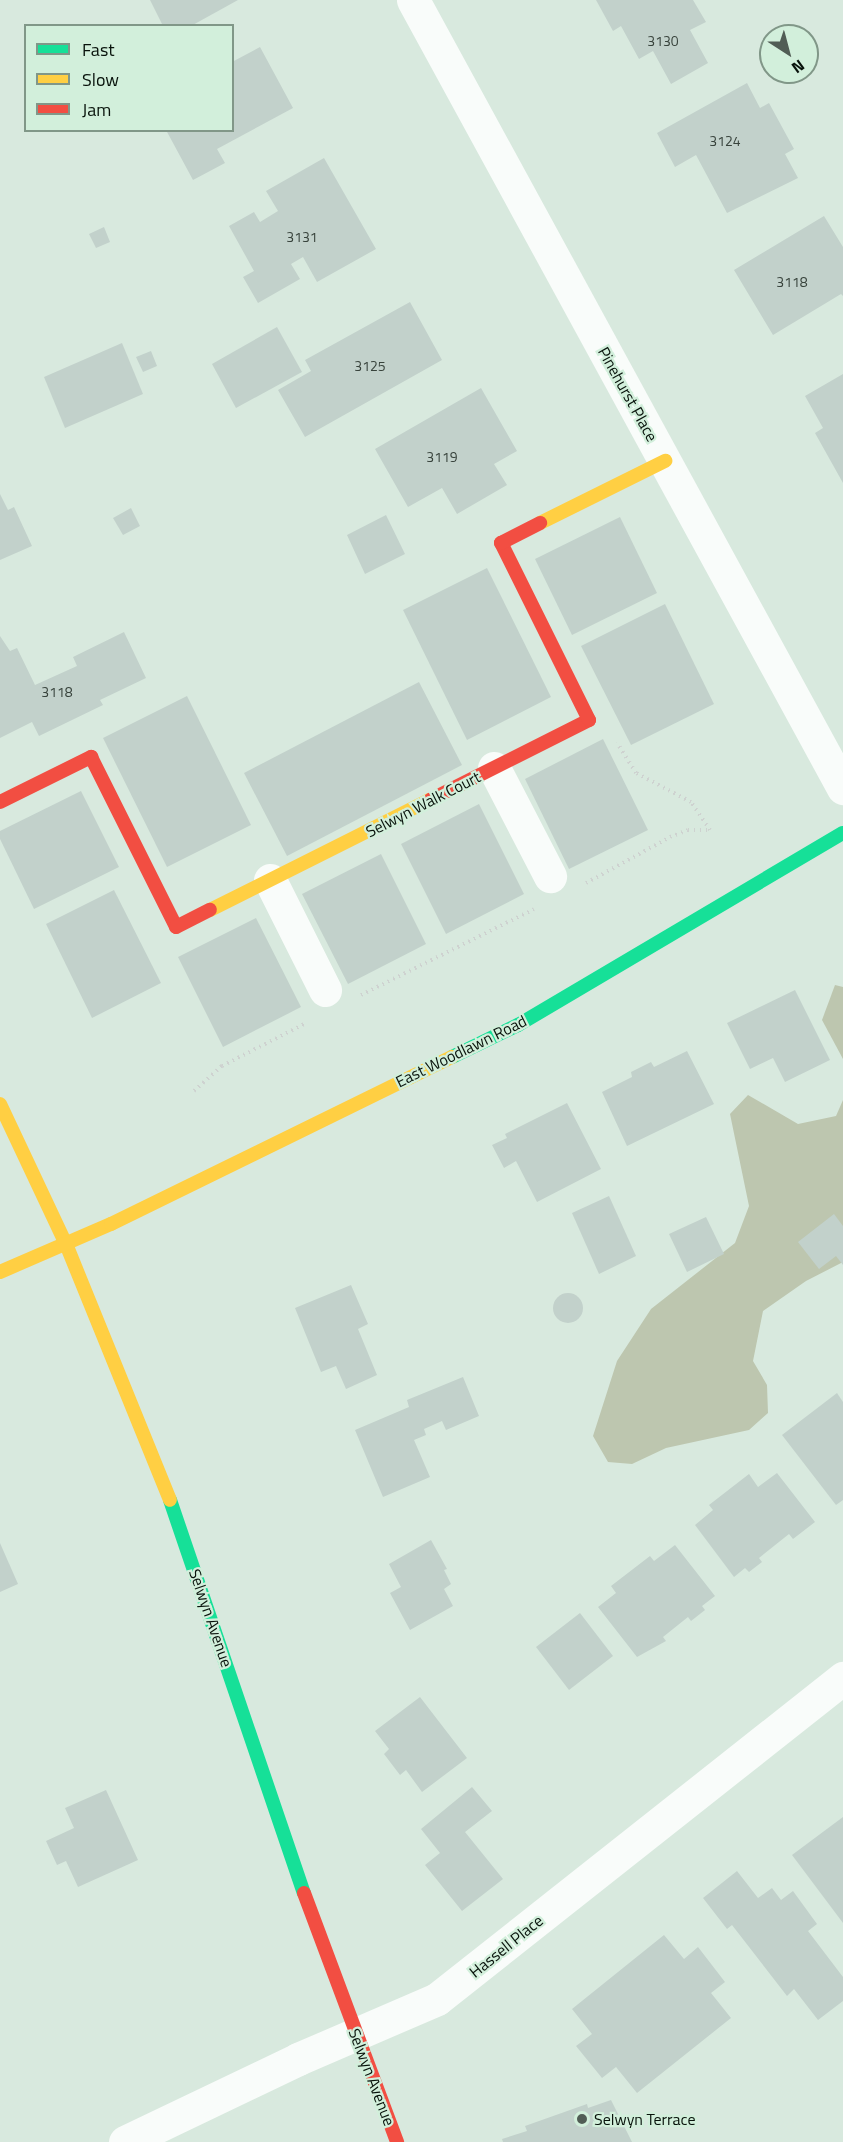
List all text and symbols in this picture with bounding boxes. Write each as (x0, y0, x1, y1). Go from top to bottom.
legend (24, 24, 234, 132)
north arrow (759, 24, 819, 84)
house number: 3130 (647, 33, 679, 49)
text: Fast (82, 36, 115, 63)
text: N (787, 54, 810, 80)
text: Slow (82, 66, 119, 93)
text: Jam (82, 96, 111, 123)
house number: 3124 (709, 133, 741, 149)
house number: 3131 (286, 229, 318, 245)
house number: 3118 (776, 274, 808, 290)
street label: Pinehurst Place (594, 343, 662, 445)
house number: 3125 (354, 358, 386, 374)
house number: 3119 (426, 449, 458, 465)
house number: 3118 (41, 684, 73, 700)
street label: Selwyn Walk Court (363, 767, 483, 841)
street label: East Woodlawn Road (392, 1011, 530, 1091)
street label: Selwyn Avenue (185, 1566, 237, 1670)
street label: Hassell Place (465, 1911, 547, 1981)
street label: Selwyn Avenue (345, 2026, 399, 2128)
place label: Selwyn Terrace (594, 2109, 696, 2129)
marker: Selwyn Terrace (575, 2112, 589, 2126)

